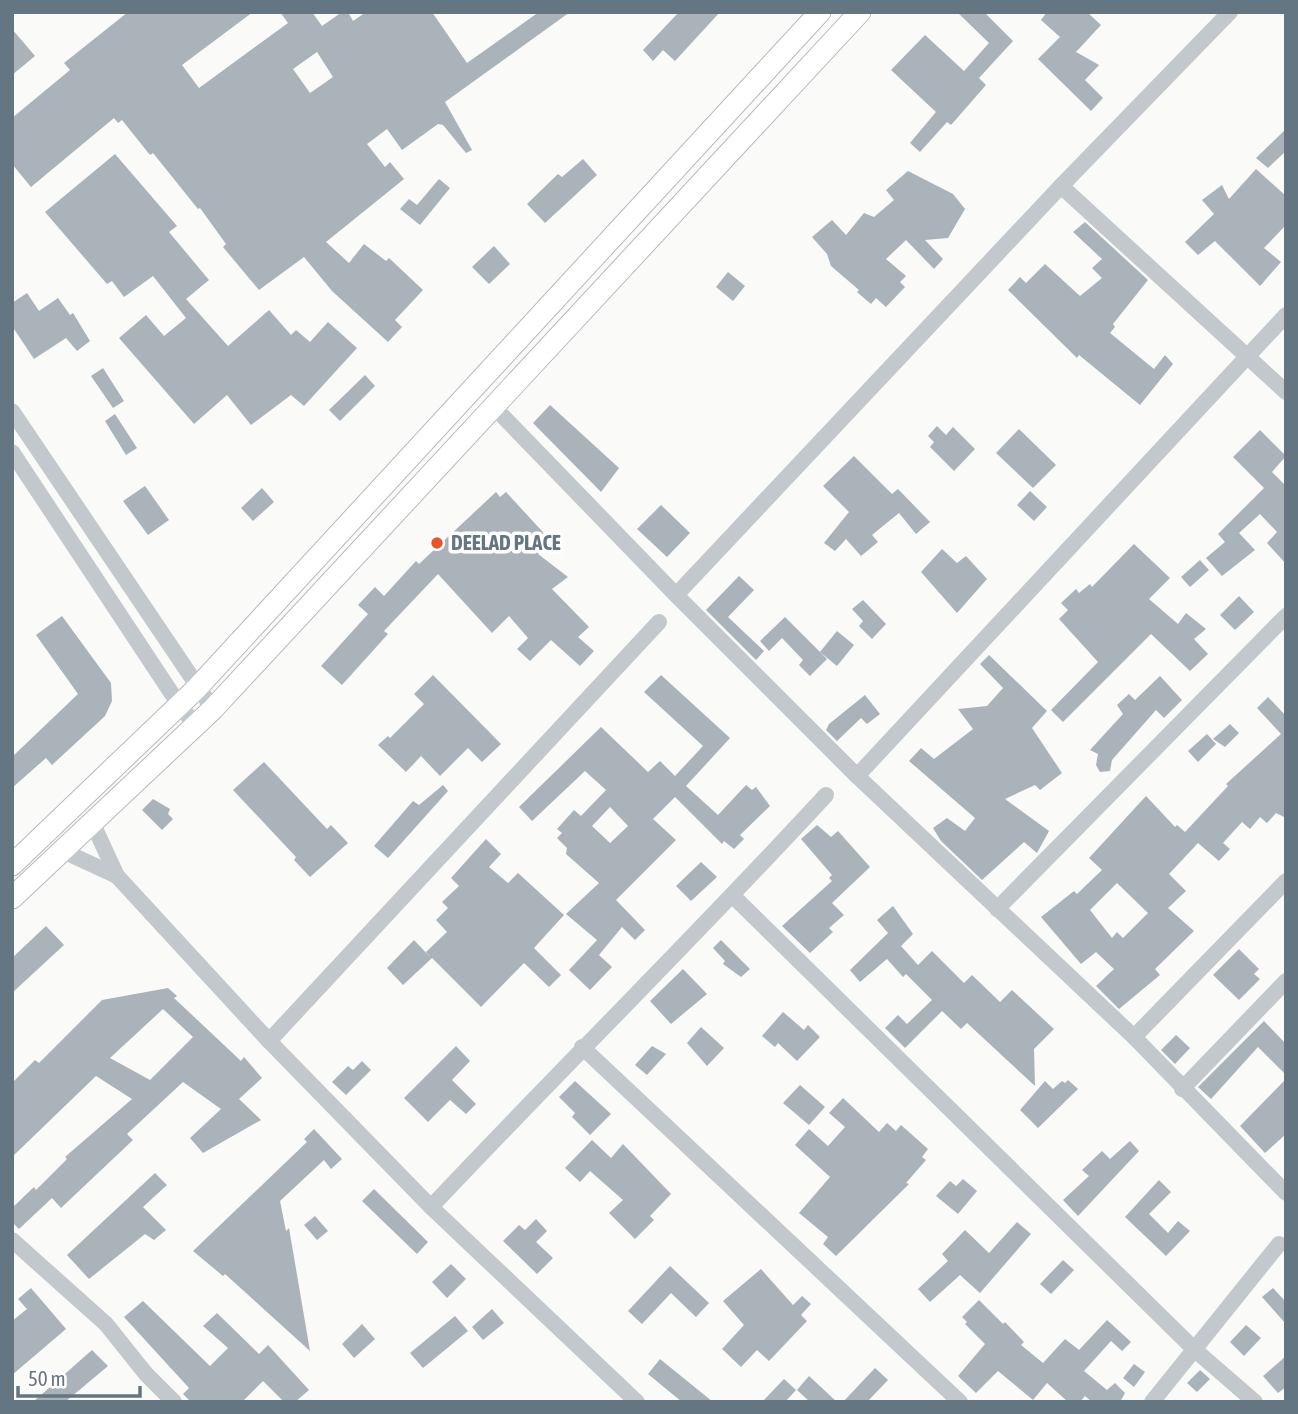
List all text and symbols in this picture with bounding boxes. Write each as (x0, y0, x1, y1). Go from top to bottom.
place label: DEELAD PLACE (451, 530, 561, 554)
marker: DEELAD PLACE (429, 535, 445, 551)
scale bar (18, 1354, 140, 1398)
text: 50 m (28, 1366, 66, 1390)

